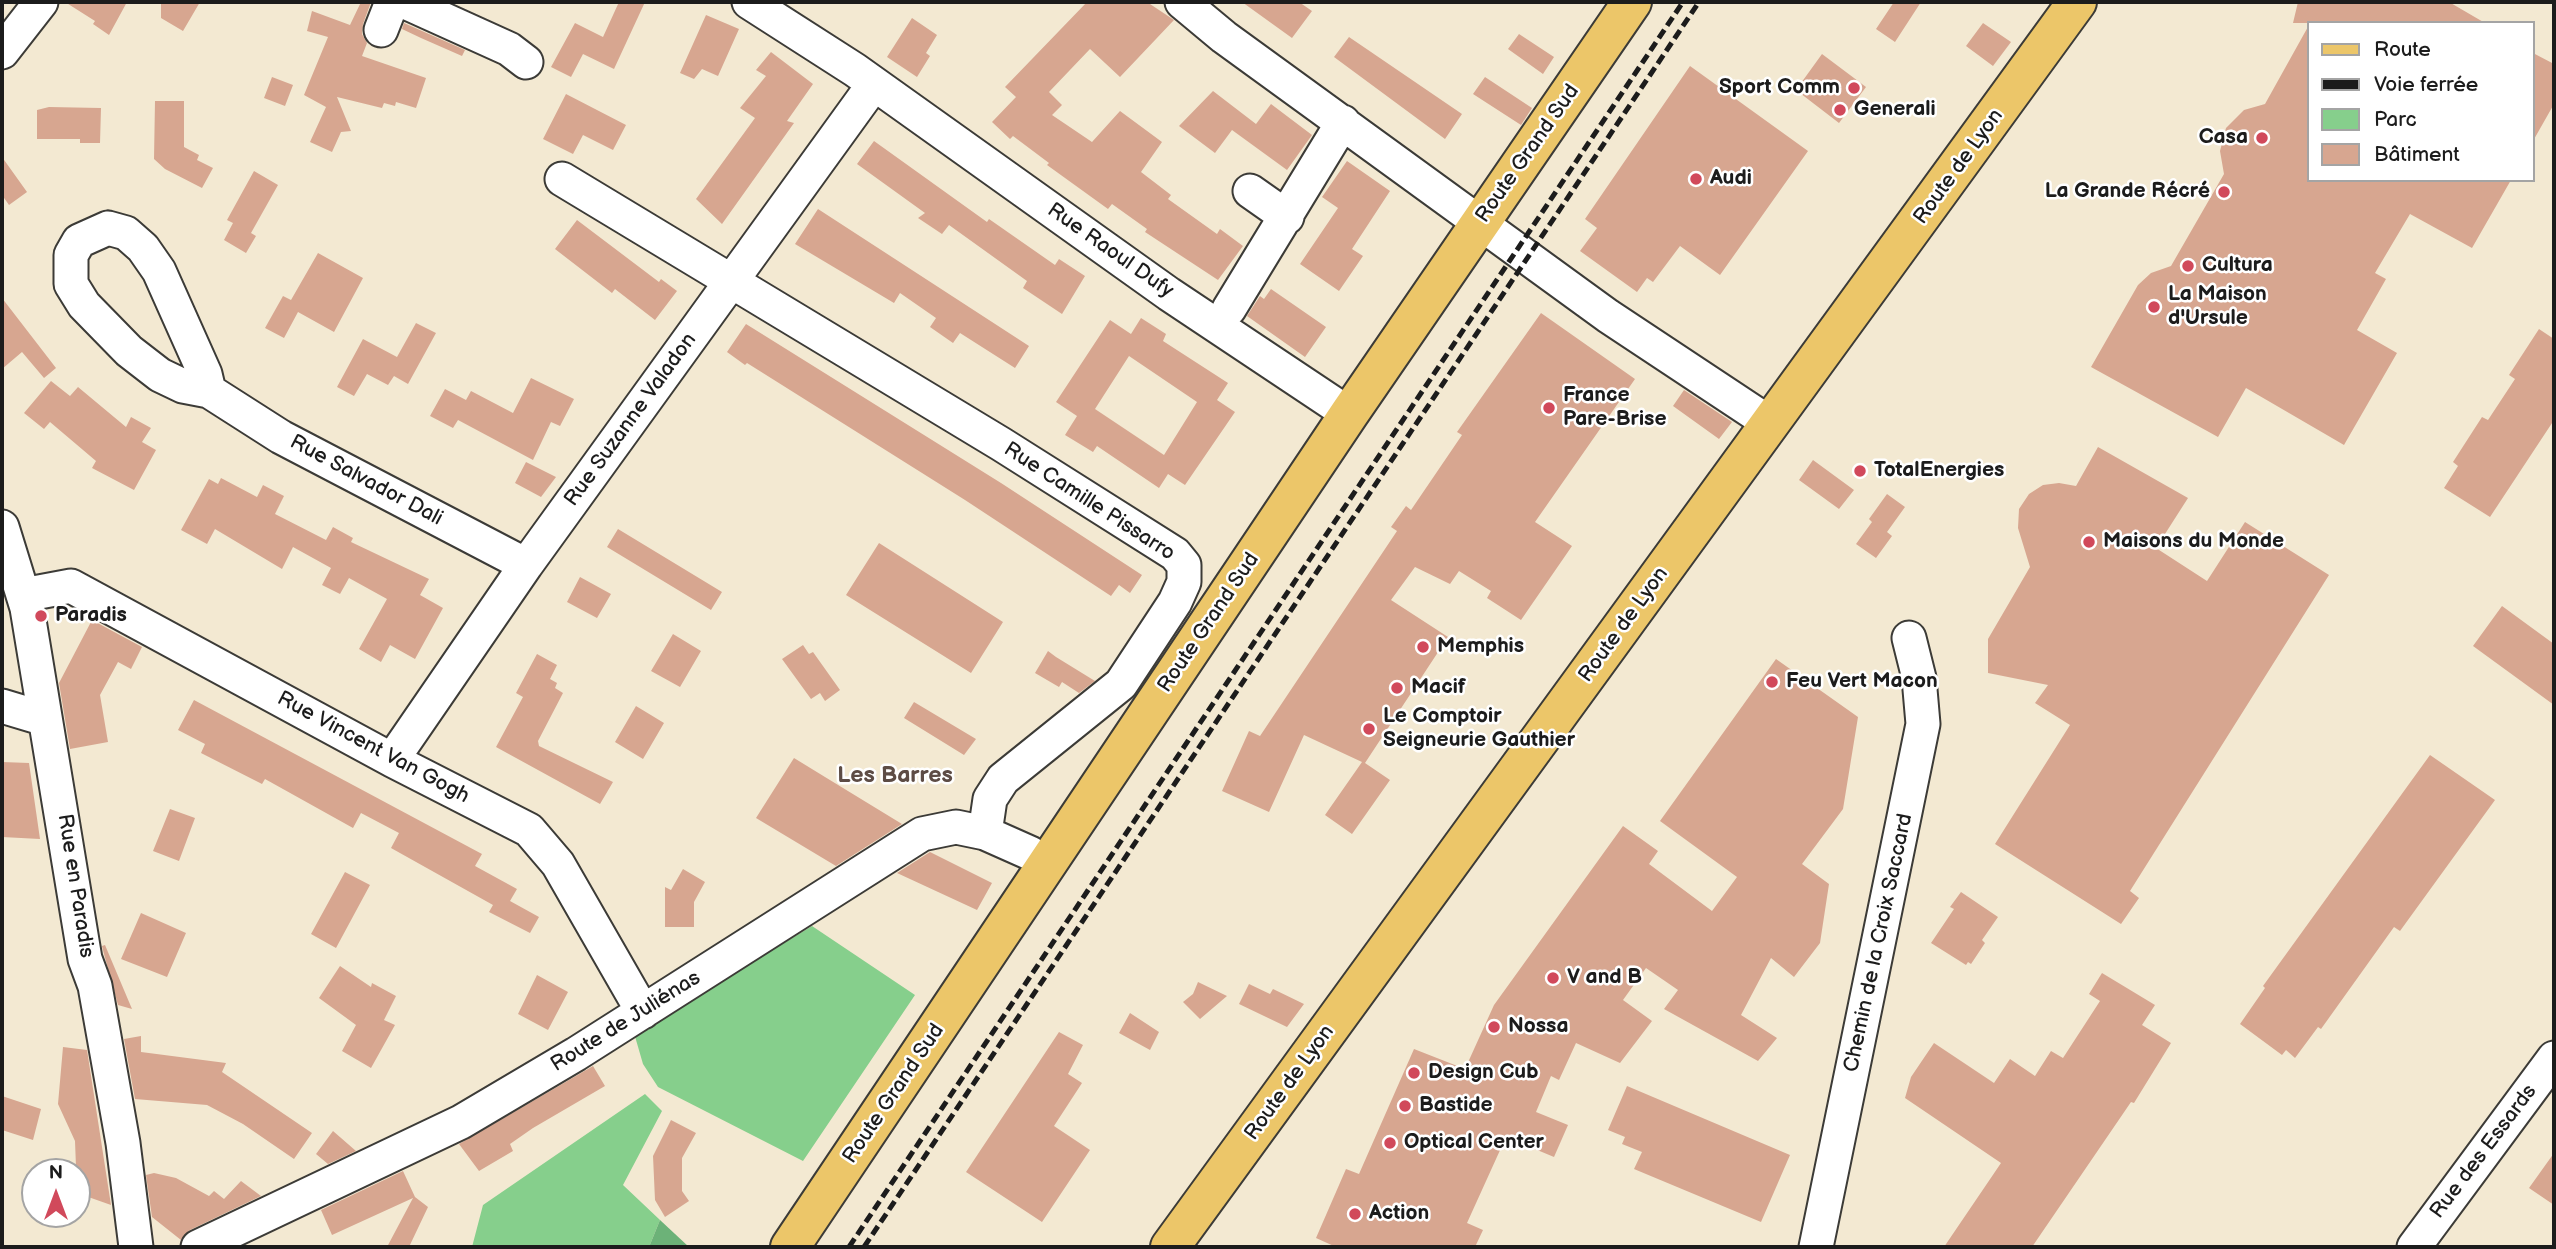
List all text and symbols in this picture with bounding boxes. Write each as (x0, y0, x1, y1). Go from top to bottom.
legend (2308, 21, 2535, 182)
text: Route (2374, 37, 2431, 62)
text: Voie ferrée (2374, 72, 2478, 97)
place label: Sport Comm (1719, 75, 1840, 101)
street label: Route Grand Sud (1471, 80, 1585, 228)
marker: Sport Comm (1846, 80, 1862, 96)
place label: Generali (1854, 97, 1936, 123)
marker: Generali (1832, 102, 1848, 118)
street label: Route de Lyon (1909, 104, 2009, 230)
text: Parc (2374, 107, 2417, 132)
place label: Casa (2199, 125, 2248, 151)
marker: Casa (2254, 130, 2270, 146)
text: Bâtiment (2374, 142, 2460, 167)
place label: Audi (1710, 166, 1752, 192)
marker: Audi (1688, 171, 1704, 187)
place label: La Grande Récré (2045, 179, 2210, 205)
marker: La Grande Récré (2216, 184, 2232, 200)
street label: Rue Raoul Dufy (1042, 198, 1178, 304)
place label: Cultura (2202, 253, 2273, 279)
marker: Cultura (2180, 258, 2196, 274)
place label: La Maison d'Ursule (2168, 282, 2267, 332)
marker: La Maison d'Ursule (2146, 299, 2162, 315)
street label: Rue Suzanne Valadon (560, 328, 702, 512)
place label: France Pare-Brise (1563, 383, 1667, 433)
marker: France Pare-Brise (1541, 400, 1557, 416)
street label: Rue Salvador Dali (285, 430, 447, 532)
street label: Rue Camille Pissarro (999, 437, 1179, 567)
place label: TotalEnergies (1874, 458, 2004, 484)
marker: TotalEnergies (1852, 463, 1868, 479)
place label: Maisons du Monde (2103, 529, 2284, 555)
marker: Maisons du Monde (2081, 534, 2097, 550)
street label: Route Grand Sud (1153, 548, 1265, 698)
street label: Route de Lyon (1574, 562, 1674, 688)
place label: Paradis (55, 603, 127, 629)
marker: Paradis (33, 608, 49, 624)
place label: Memphis (1437, 634, 1524, 660)
marker: Memphis (1415, 639, 1431, 655)
place label: Feu Vert Macon (1786, 669, 1938, 695)
marker: Feu Vert Macon (1764, 674, 1780, 690)
place label: Macif (1411, 675, 1466, 701)
marker: Macif (1389, 680, 1405, 696)
street label: Rue Vincent Van Gogh (273, 687, 473, 809)
place label: Le Comptoir Seigneurie Gauthier (1383, 704, 1575, 754)
marker: Le Comptoir Seigneurie Gauthier (1361, 721, 1377, 737)
district label: Les Barres (837, 762, 953, 790)
street label: Rue en Paradis (51, 812, 99, 960)
street label: Chemin de la Croix Saccard (1839, 812, 1919, 1074)
place label: V and B (1567, 965, 1642, 991)
street label: Route de Juliénas (547, 966, 705, 1078)
marker: V and B (1545, 970, 1561, 986)
place label: Nossa (1508, 1014, 1568, 1040)
street label: Route Grand Sud (838, 1019, 950, 1169)
marker: Nossa (1486, 1019, 1502, 1035)
street label: Route de Lyon (1240, 1020, 1340, 1146)
place label: Design Cub (1428, 1060, 1539, 1086)
marker: Design Cub (1406, 1065, 1422, 1081)
street label: Rue des Essards (2425, 1080, 2543, 1224)
place label: Bastide (1419, 1093, 1493, 1119)
marker: Bastide (1397, 1098, 1413, 1114)
place label: Optical Center (1404, 1130, 1544, 1156)
marker: Optical Center (1382, 1135, 1398, 1151)
north arrow (21, 1158, 91, 1228)
text: N (49, 1162, 63, 1185)
place label: Action (1369, 1201, 1429, 1227)
marker: Action (1347, 1206, 1363, 1222)

